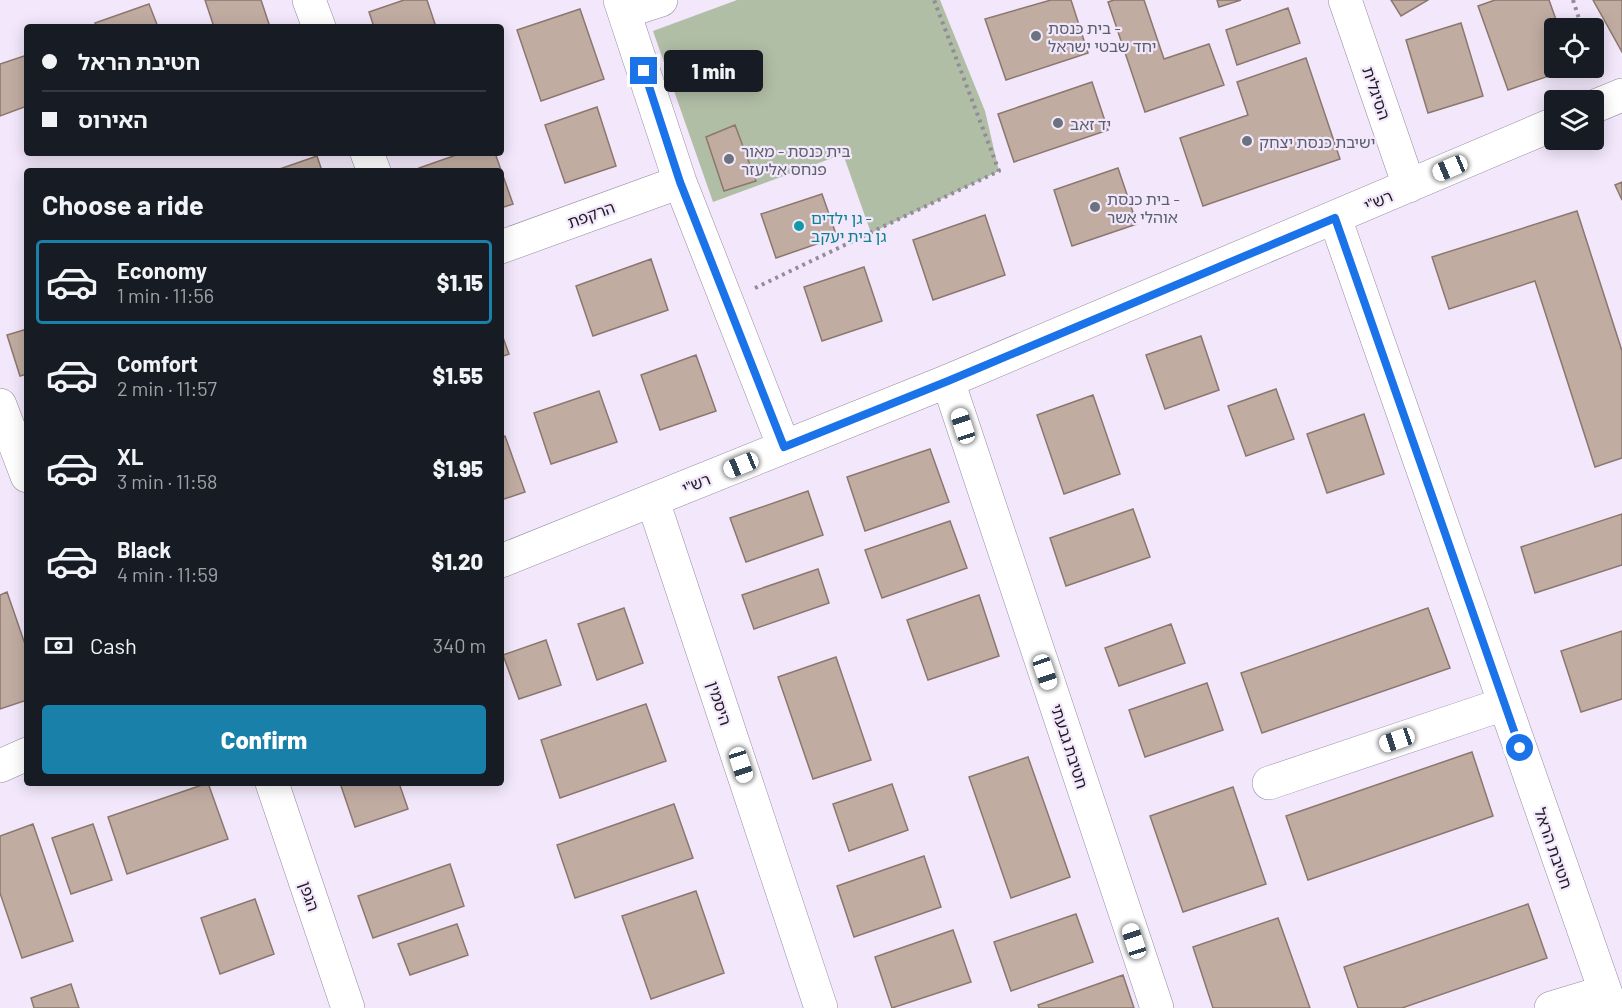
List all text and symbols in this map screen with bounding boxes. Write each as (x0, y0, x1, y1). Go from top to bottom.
place label: בית כנסת - יחד שבטי ישראל (1048, 18, 1157, 55)
map controls (1544, 18, 1604, 150)
button: locate (1544, 18, 1604, 78)
marker: בית כנסת - יחד שבטי ישראל (1029, 29, 1043, 43)
text: חטיבת הראל (78, 48, 200, 74)
callout: 1 min (665, 50, 764, 92)
route end (630, 57, 657, 84)
text: 1 min (692, 59, 735, 83)
street label: הסיגלית (1359, 64, 1395, 122)
button: layers (1544, 90, 1604, 150)
text: האירוס (78, 106, 148, 132)
place label: יד זאב (1070, 114, 1111, 133)
marker: יד זאב (1051, 116, 1065, 130)
place label: ישיבת כנסת יצחק (1259, 132, 1375, 151)
marker: ישיבת כנסת יצחק (1240, 134, 1254, 148)
place label: בית כנסת - מאור פנחס אליעזר (741, 141, 851, 178)
marker: בית כנסת - מאור פנחס אליעזר (722, 152, 736, 166)
car (1430, 153, 1470, 183)
street label: רש"י (1361, 186, 1395, 214)
text: Choose a ride (42, 188, 204, 220)
place label: בית כנסת - אוהלי אשר (1107, 189, 1180, 226)
street label: הרקפת (565, 197, 617, 231)
marker: בית כנסת - אוהלי אשר (1088, 200, 1102, 214)
place label: גן ילדים - גן בית יעקב (811, 208, 887, 245)
marker: גן ילדים - גן בית יעקב (792, 219, 806, 233)
icon: car (45, 255, 99, 309)
text: Economy (117, 257, 207, 283)
text: $1.15 (437, 269, 483, 295)
text: 1 min · 11:56 (117, 283, 214, 307)
icon: car (45, 348, 99, 402)
text: Comfort (117, 350, 198, 376)
text: $1.55 (433, 362, 483, 388)
text: 2 min · 11:57 (117, 376, 217, 400)
car (949, 406, 977, 446)
icon: car (45, 441, 99, 495)
text: XL (117, 443, 143, 469)
car (721, 450, 761, 480)
text: $1.95 (433, 455, 483, 481)
text: 3 min · 11:58 (117, 469, 217, 493)
street label: רש"י (679, 469, 713, 497)
icon: car (45, 534, 99, 588)
text: Black (117, 536, 171, 562)
text: $1.20 (432, 548, 483, 574)
text: 4 min · 11:59 (117, 562, 218, 586)
icon: cash (42, 629, 75, 662)
text: Cash (90, 632, 137, 658)
text: 340 m (433, 633, 486, 657)
car (1031, 652, 1059, 692)
street label: היסמין (704, 678, 736, 728)
street label: חטיבת גבעתי (1047, 701, 1093, 791)
button: Confirm (42, 705, 486, 774)
car (1377, 726, 1417, 754)
route start (1506, 734, 1533, 761)
car (727, 745, 755, 785)
street label: חטיבת הראל (1531, 805, 1577, 891)
street label: הגפן (296, 878, 324, 914)
car (1120, 921, 1148, 961)

